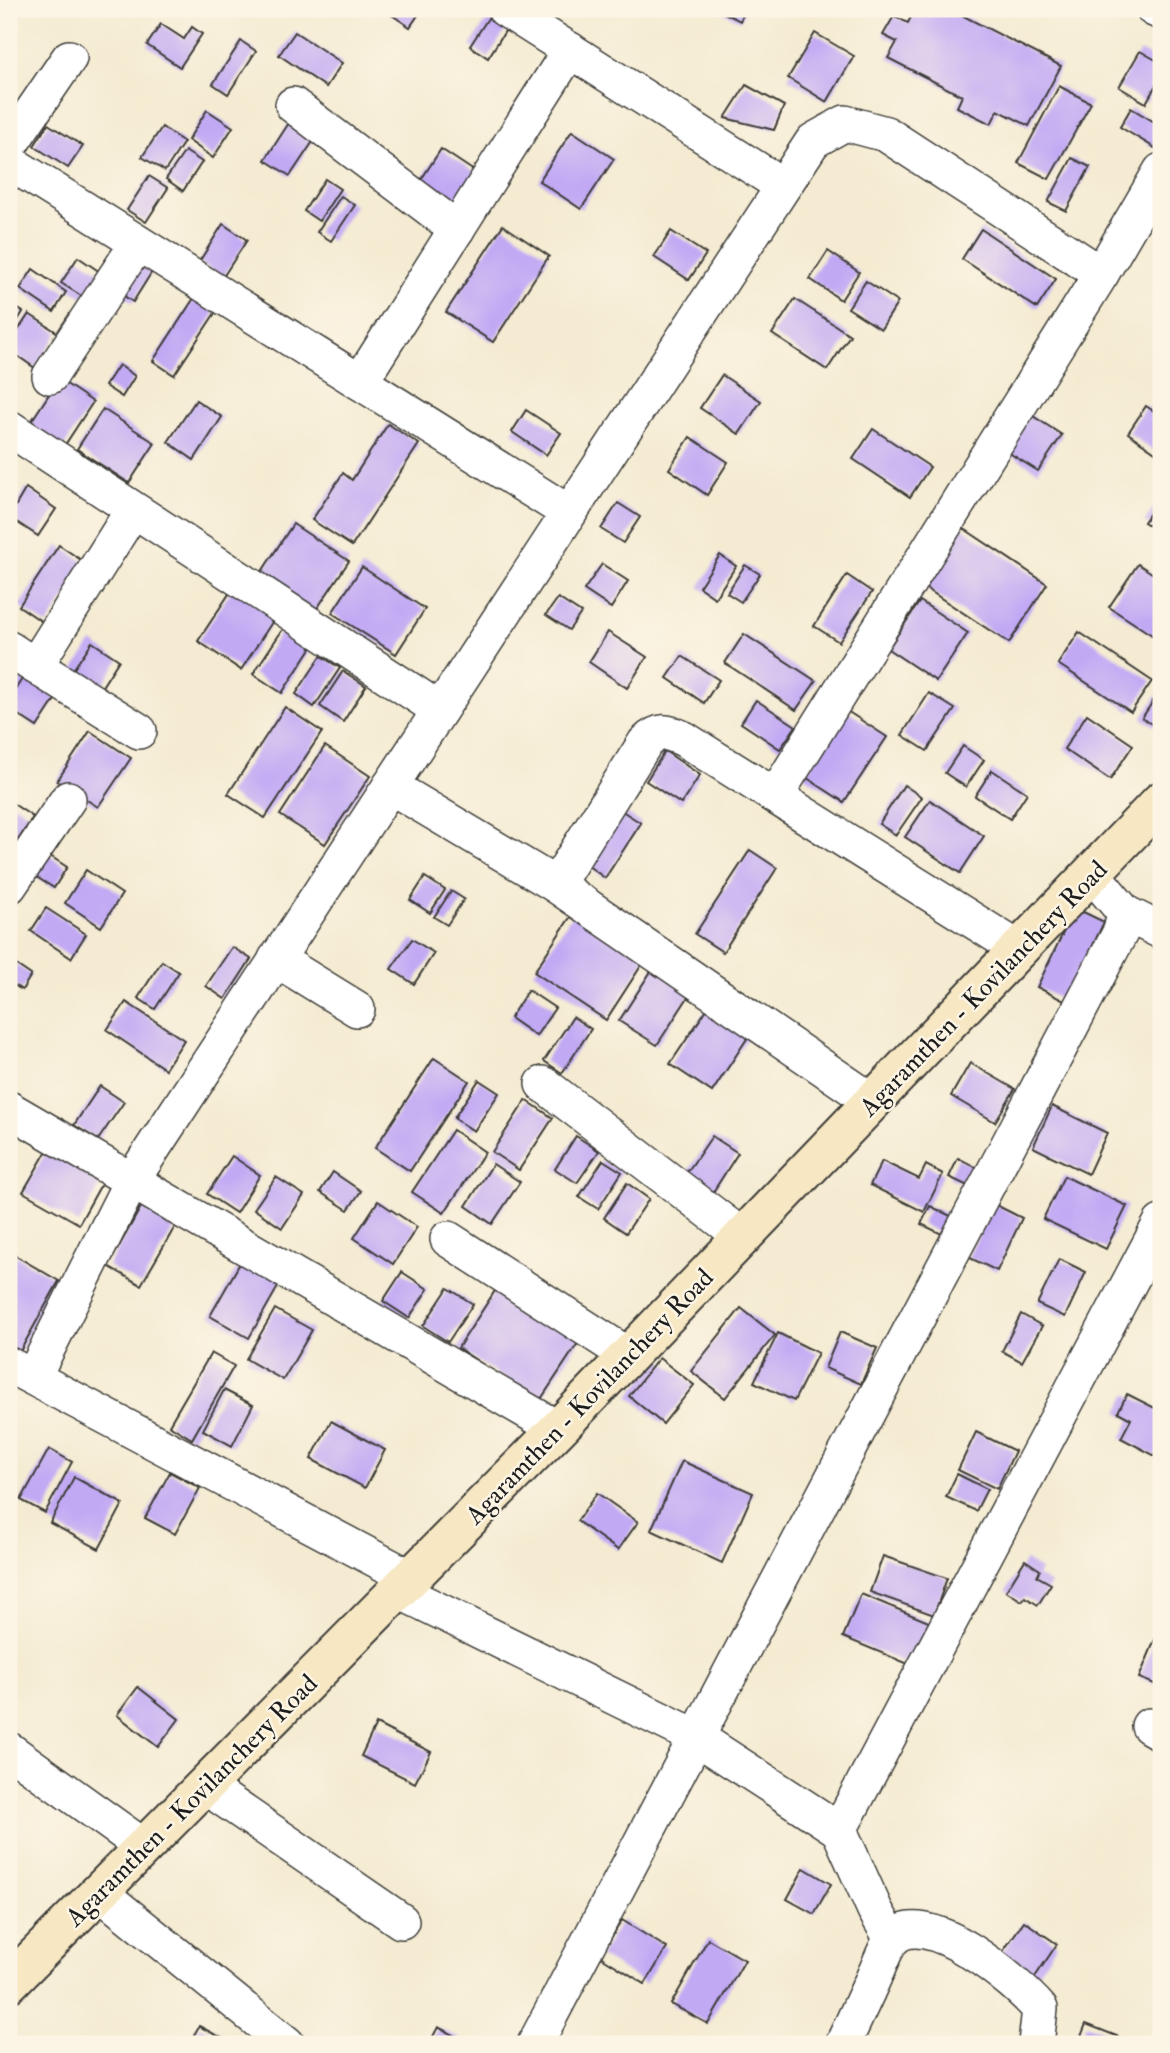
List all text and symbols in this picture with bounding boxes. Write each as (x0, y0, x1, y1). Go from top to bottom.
street label: Agaramthen - Kovilanchery Road (852, 854, 1115, 1124)
street label: Agaramthen - Kovilanchery Road (458, 1262, 721, 1532)
street label: Agaramthen - Kovilanchery Road (58, 1668, 325, 1934)

